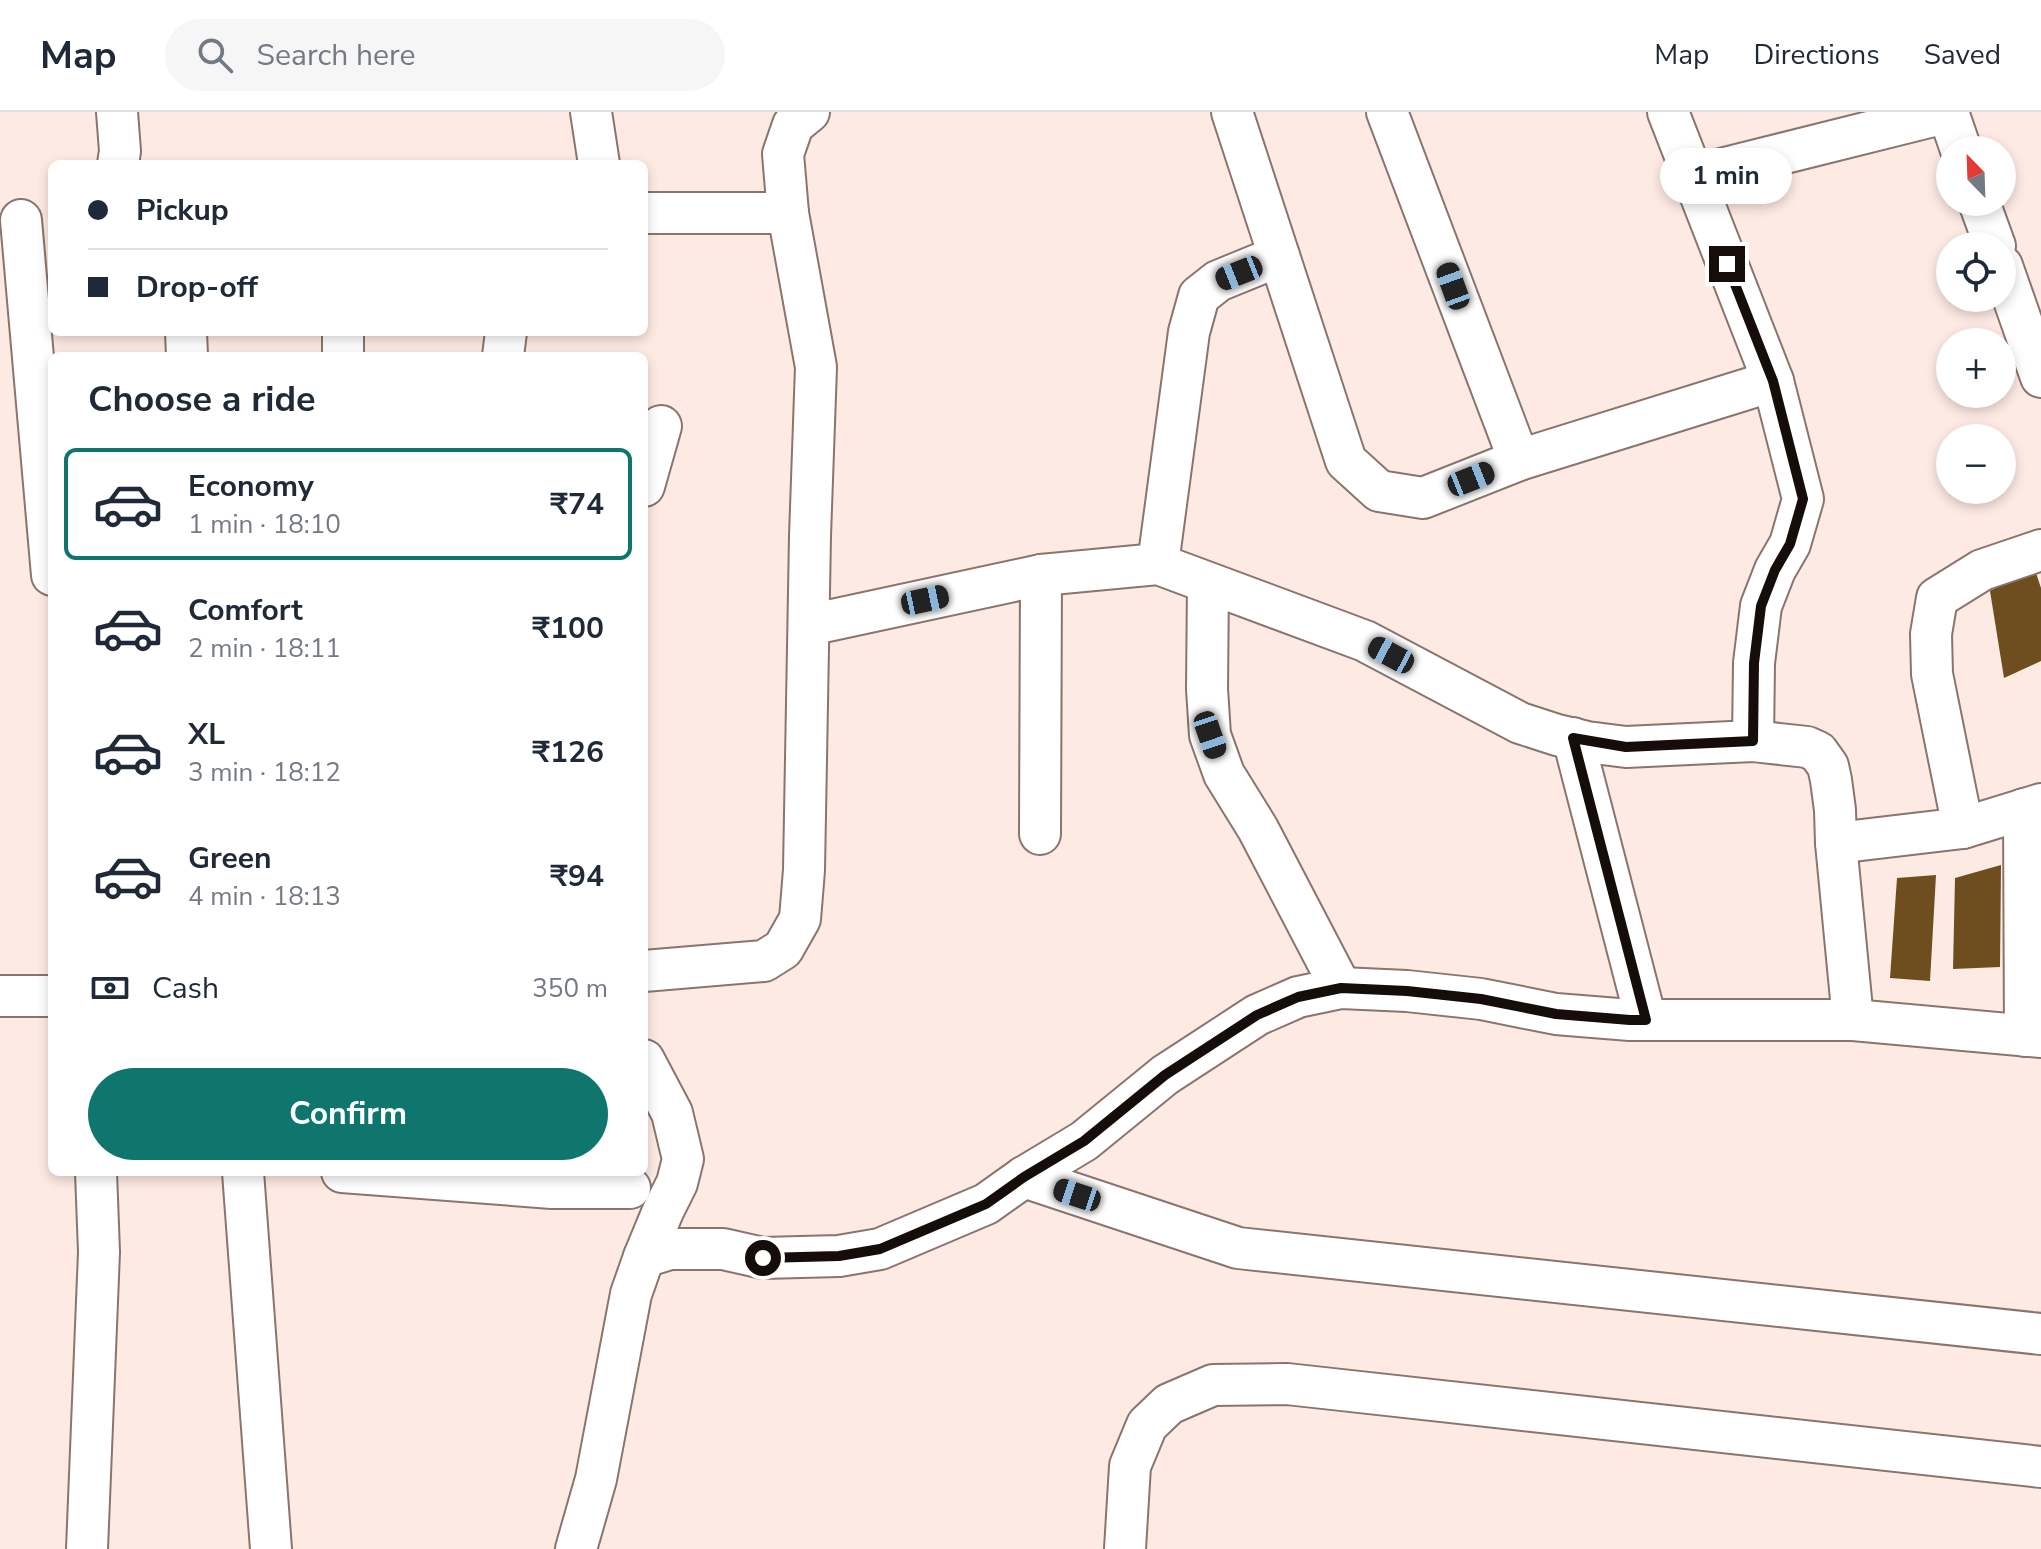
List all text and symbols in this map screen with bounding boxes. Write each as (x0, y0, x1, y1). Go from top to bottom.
search box (165, 19, 725, 91)
text: Map (40, 30, 117, 81)
icon: search (193, 33, 237, 77)
text: Search here (257, 35, 416, 76)
text: Map (1654, 36, 1709, 74)
text: Directions (1753, 36, 1880, 74)
text: Saved (1924, 36, 2001, 74)
north arrow (1936, 136, 2016, 216)
map controls (1936, 136, 2016, 504)
callout: 1 min (1661, 148, 1793, 204)
text: 1 min (1692, 158, 1760, 193)
text: Pickup (136, 190, 229, 231)
button: locate (1936, 232, 2016, 312)
route end (1709, 246, 1745, 282)
car (1212, 253, 1266, 293)
car (1434, 259, 1472, 313)
text: Drop-off (136, 267, 258, 308)
button: + (1936, 328, 2016, 408)
text: Choose a ride (88, 375, 316, 424)
button: − (1936, 424, 2016, 504)
car (1444, 459, 1498, 499)
text: Economy (188, 466, 314, 507)
icon: car (92, 468, 164, 540)
text: ₹74 (550, 484, 604, 525)
text: 1 min · 18:10 (188, 507, 341, 542)
car (899, 583, 951, 617)
text: Comfort (188, 590, 303, 631)
icon: car (92, 592, 164, 664)
text: ₹100 (532, 608, 604, 649)
text: 2 min · 18:11 (188, 631, 341, 666)
car (1364, 633, 1418, 677)
car (1191, 708, 1229, 762)
text: XL (188, 714, 225, 755)
icon: car (92, 716, 164, 788)
text: ₹126 (532, 732, 604, 773)
text: 3 min · 18:12 (188, 755, 341, 790)
text: Green (188, 838, 272, 879)
icon: car (92, 840, 164, 912)
text: ₹94 (550, 856, 604, 897)
text: 4 min · 18:13 (188, 879, 341, 914)
icon: cash (88, 966, 132, 1010)
text: Cash (152, 968, 219, 1009)
text: 350 m (532, 971, 608, 1006)
button: Confirm (88, 1068, 608, 1160)
car (1050, 1176, 1104, 1214)
route start (745, 1240, 781, 1276)

